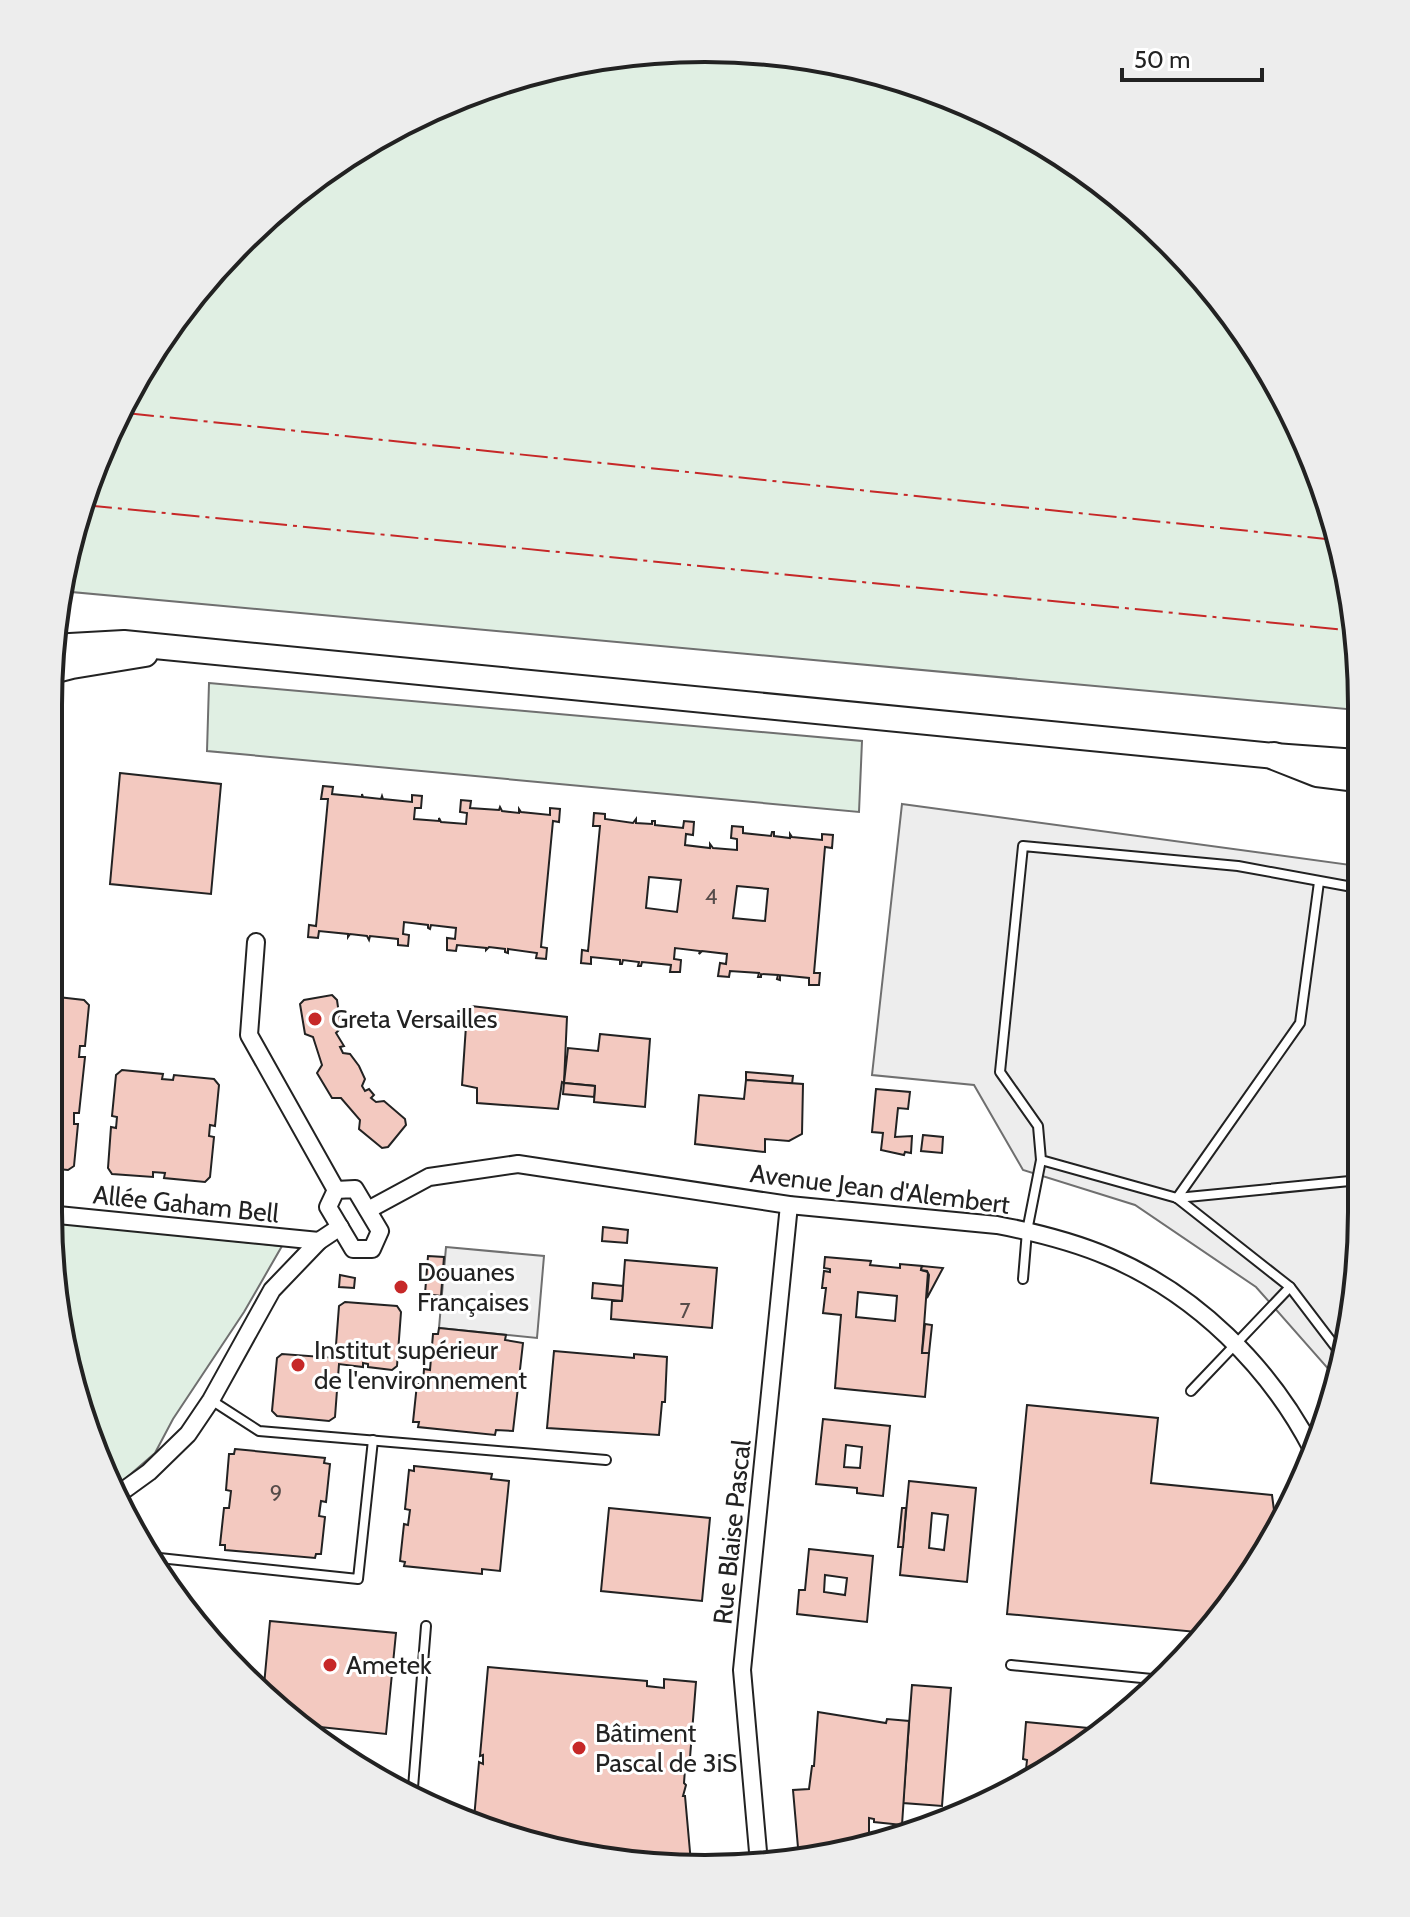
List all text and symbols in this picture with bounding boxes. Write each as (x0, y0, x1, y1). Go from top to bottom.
scale bar (1122, 32, 1262, 82)
text: 50 m (1134, 45, 1190, 74)
house number: 4 (705, 883, 718, 910)
place label: Greta Versailles (331, 1003, 498, 1035)
marker: Greta Versailles (306, 1010, 324, 1028)
street label: Avenue Jean d'Alembert (748, 1157, 1012, 1221)
street label: Allée Gaham Bell (91, 1178, 281, 1230)
place label: Douanes Françaises (417, 1256, 529, 1318)
marker: Douanes Françaises (392, 1278, 410, 1296)
house number: 7 (679, 1297, 691, 1324)
place label: Institut supérieur de l'environnement (314, 1334, 527, 1396)
marker: Institut supérieur de l'environnement (289, 1356, 307, 1374)
street label: Rue Blaise Pascal (706, 1438, 758, 1626)
house number: 9 (270, 1479, 282, 1506)
place label: Ametek (346, 1649, 432, 1681)
marker: Ametek (321, 1656, 339, 1674)
place label: Bâtiment Pascal de 3iS (595, 1717, 737, 1779)
marker: Bâtiment Pascal de 3iS (570, 1739, 588, 1757)

